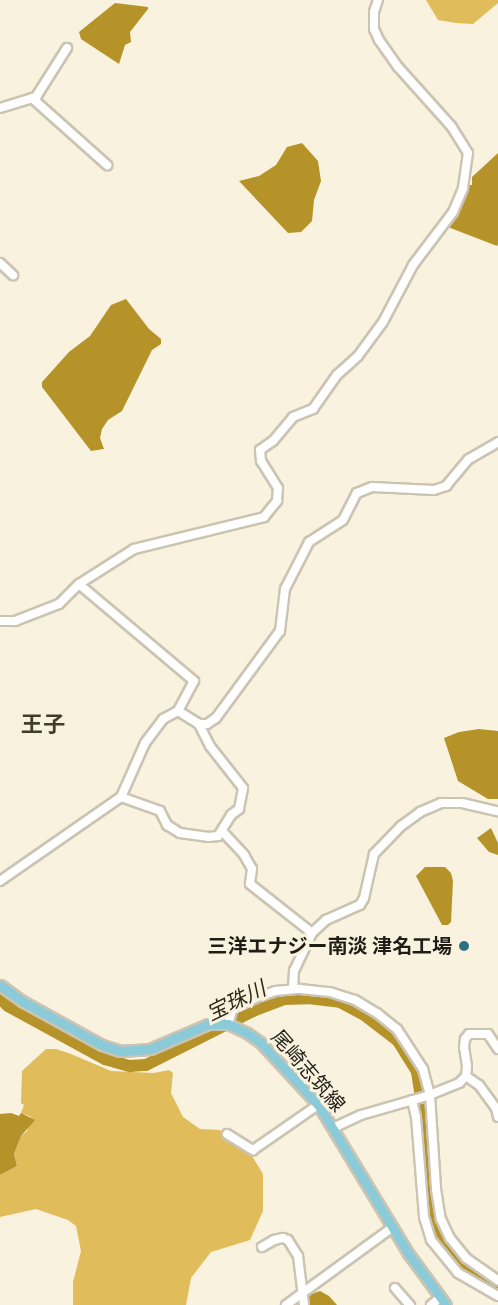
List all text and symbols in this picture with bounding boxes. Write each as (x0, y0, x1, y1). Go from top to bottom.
district label: 王子 (21, 712, 65, 738)
place label: 三洋エナジー南淡 津名工場 (207, 934, 452, 958)
marker: 三洋エナジー南淡 津名工場 (457, 939, 471, 953)
water label: 宝珠川 (202, 976, 270, 1026)
street label: 尾崎志筑線 (266, 1025, 350, 1117)

